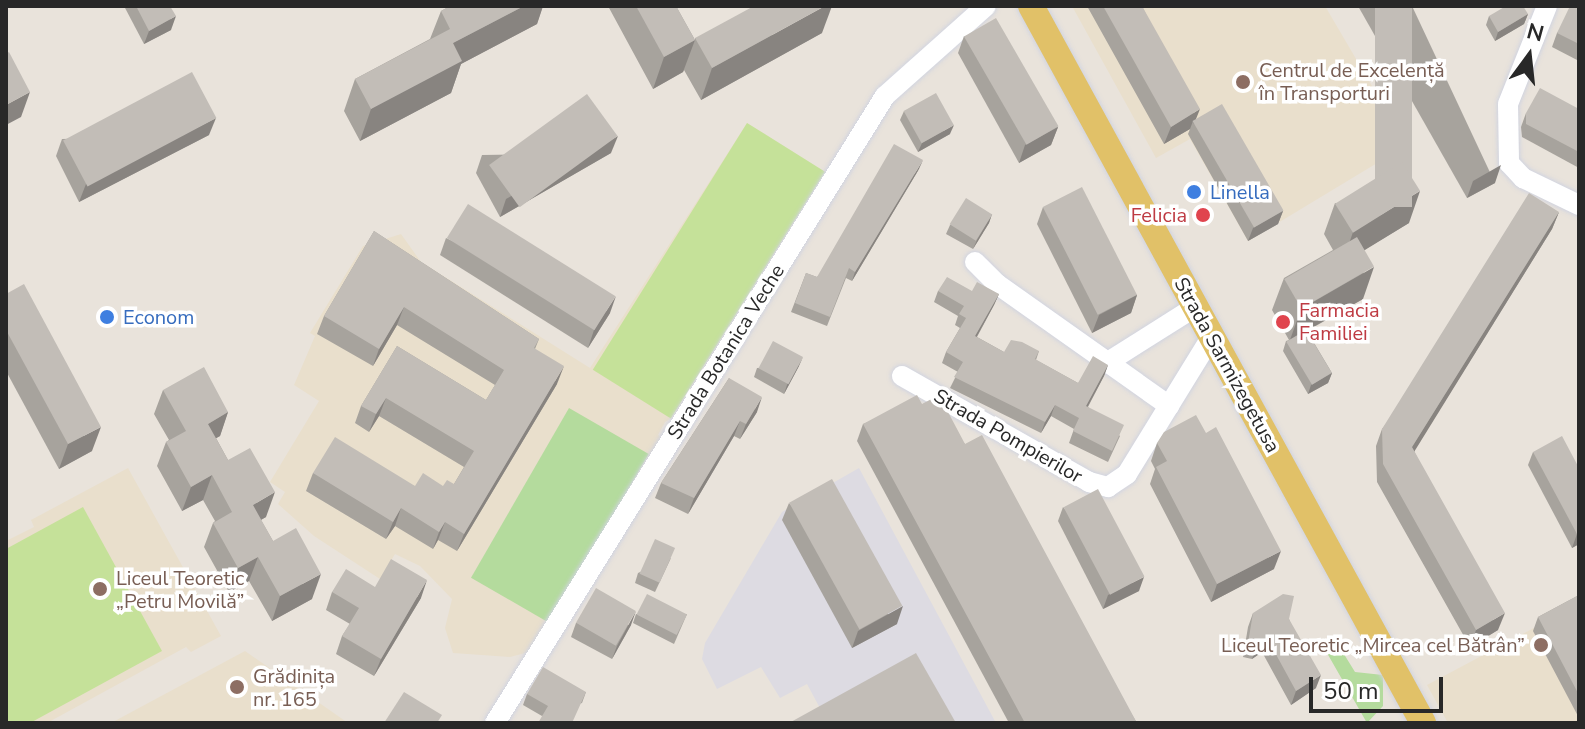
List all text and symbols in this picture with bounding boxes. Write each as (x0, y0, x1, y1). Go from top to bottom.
north arrow (1489, 16, 1569, 96)
text: N (1523, 16, 1547, 49)
place label: Centrul de Excelență în Transporturi (1259, 58, 1445, 105)
marker: Centrul de Excelență în Transporturi (1234, 73, 1252, 91)
place label: Linella (1210, 180, 1270, 204)
marker: Linella (1185, 183, 1203, 201)
place label: Felicia (1131, 203, 1187, 227)
marker: Felicia (1194, 206, 1212, 224)
street label: Strada Botanica Veche (662, 260, 790, 444)
street label: Strada Sarmizegetusa (1169, 273, 1285, 457)
place label: Farmacia Familiei (1299, 298, 1380, 345)
place label: Econom (123, 305, 194, 329)
marker: Econom (98, 308, 116, 326)
marker: Farmacia Familiei (1274, 313, 1292, 331)
street label: Strada Pompierilor (929, 384, 1087, 488)
place label: Liceul Teoretic „Petru Movilă” (116, 566, 244, 613)
marker: Liceul Teoretic „Petru Movilă” (91, 580, 109, 598)
place label: Liceul Teoretic „Mircea cel Bătrân” (1221, 633, 1525, 657)
marker: Liceul Teoretic „Mircea cel Bătrân” (1532, 636, 1550, 654)
scale bar (1313, 661, 1447, 711)
place label: Grădinița nr. 165 (253, 664, 335, 711)
text: 50 m (1323, 675, 1379, 707)
marker: Grădinița nr. 165 (228, 678, 246, 696)

